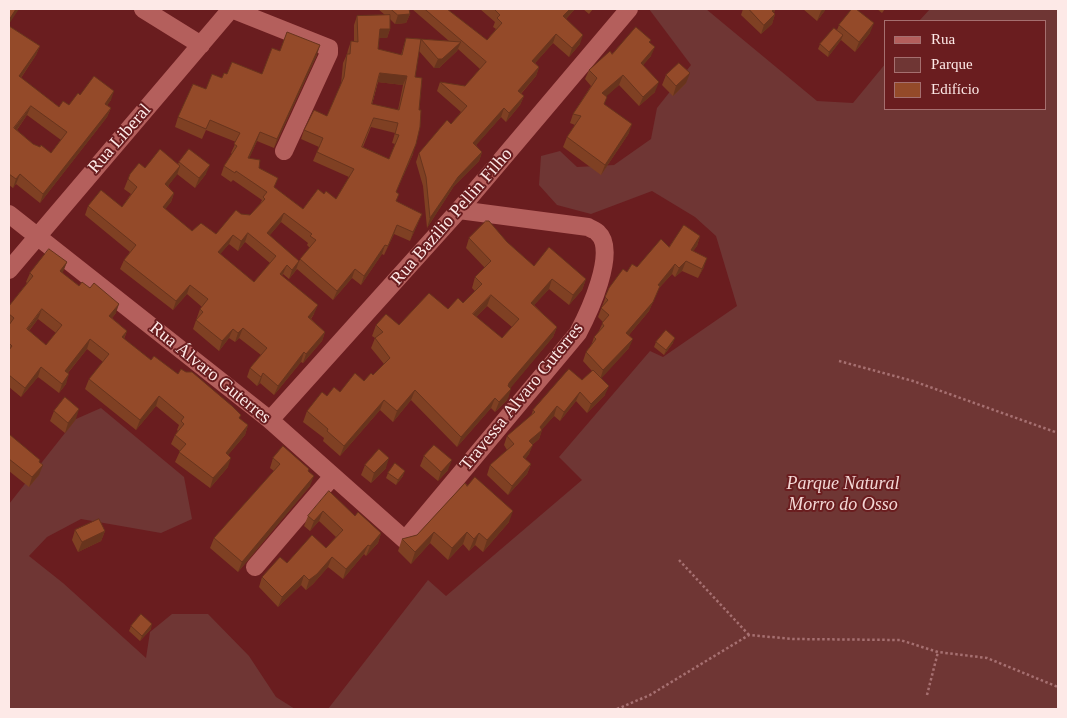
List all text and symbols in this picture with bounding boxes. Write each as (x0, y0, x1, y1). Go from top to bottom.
legend (884, 20, 1047, 110)
text: Rua (931, 31, 955, 47)
text: Parque (931, 56, 973, 72)
text: Edifício (931, 81, 979, 97)
street label: Rua Liberal (84, 100, 156, 178)
street label: Rua Bazilio Pellin Filho (387, 144, 517, 290)
street label: Rua Álvaro Guterres (145, 317, 275, 429)
street label: Travessa Alvaro Guterres (456, 319, 588, 475)
park label: Parque Natural Morro do Osso (787, 473, 899, 516)

